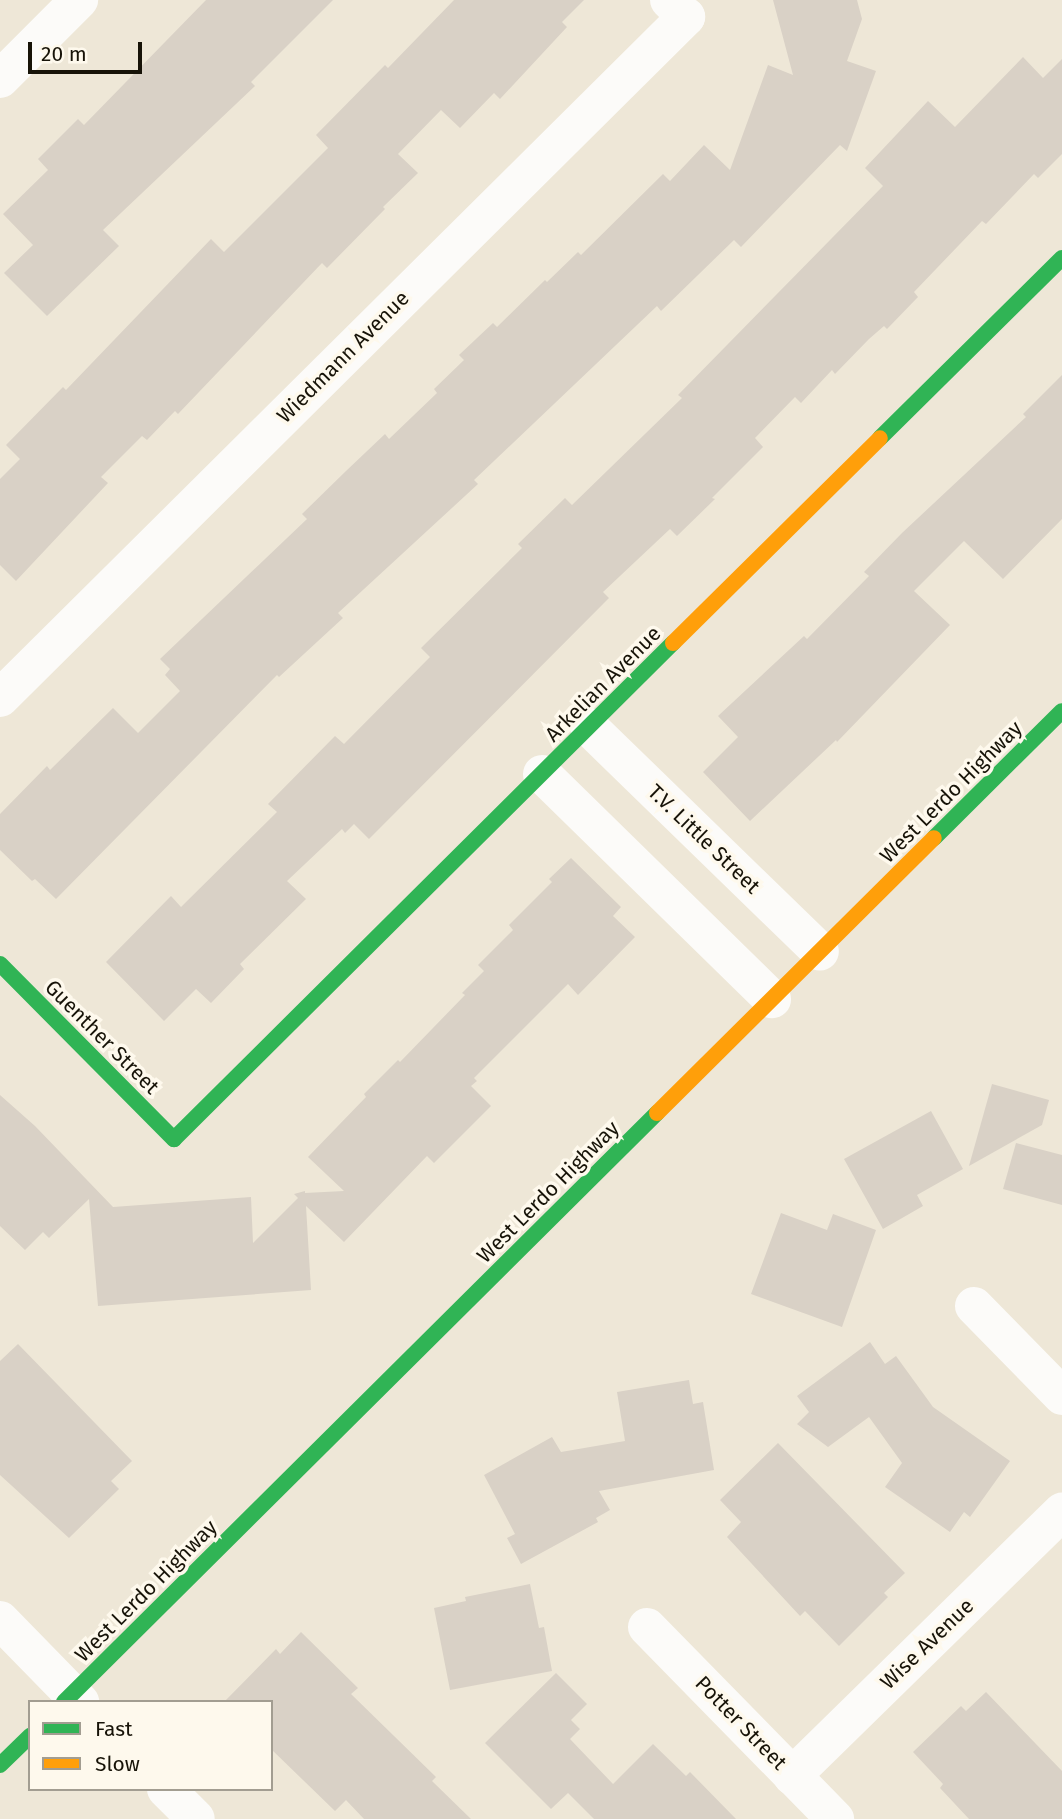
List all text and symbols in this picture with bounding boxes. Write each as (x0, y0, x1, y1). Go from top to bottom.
scale bar (32, 28, 145, 72)
text: 20 m (41, 41, 87, 67)
street label: Wiedmann Avenue (272, 286, 414, 428)
street label: Arkelian Avenue (540, 621, 666, 747)
street label: West Lerdo Highway (875, 716, 1027, 868)
street label: T.V. Little Street (643, 779, 765, 899)
street label: Guenther Street (40, 975, 164, 1099)
street label: West Lerdo Highway (472, 1116, 624, 1268)
street label: West Lerdo Highway (70, 1515, 222, 1667)
street label: Wise Avenue (875, 1593, 979, 1695)
street label: Potter Street (690, 1671, 792, 1775)
legend (28, 1700, 273, 1791)
text: Fast (95, 1716, 133, 1742)
text: Slow (95, 1751, 140, 1777)

